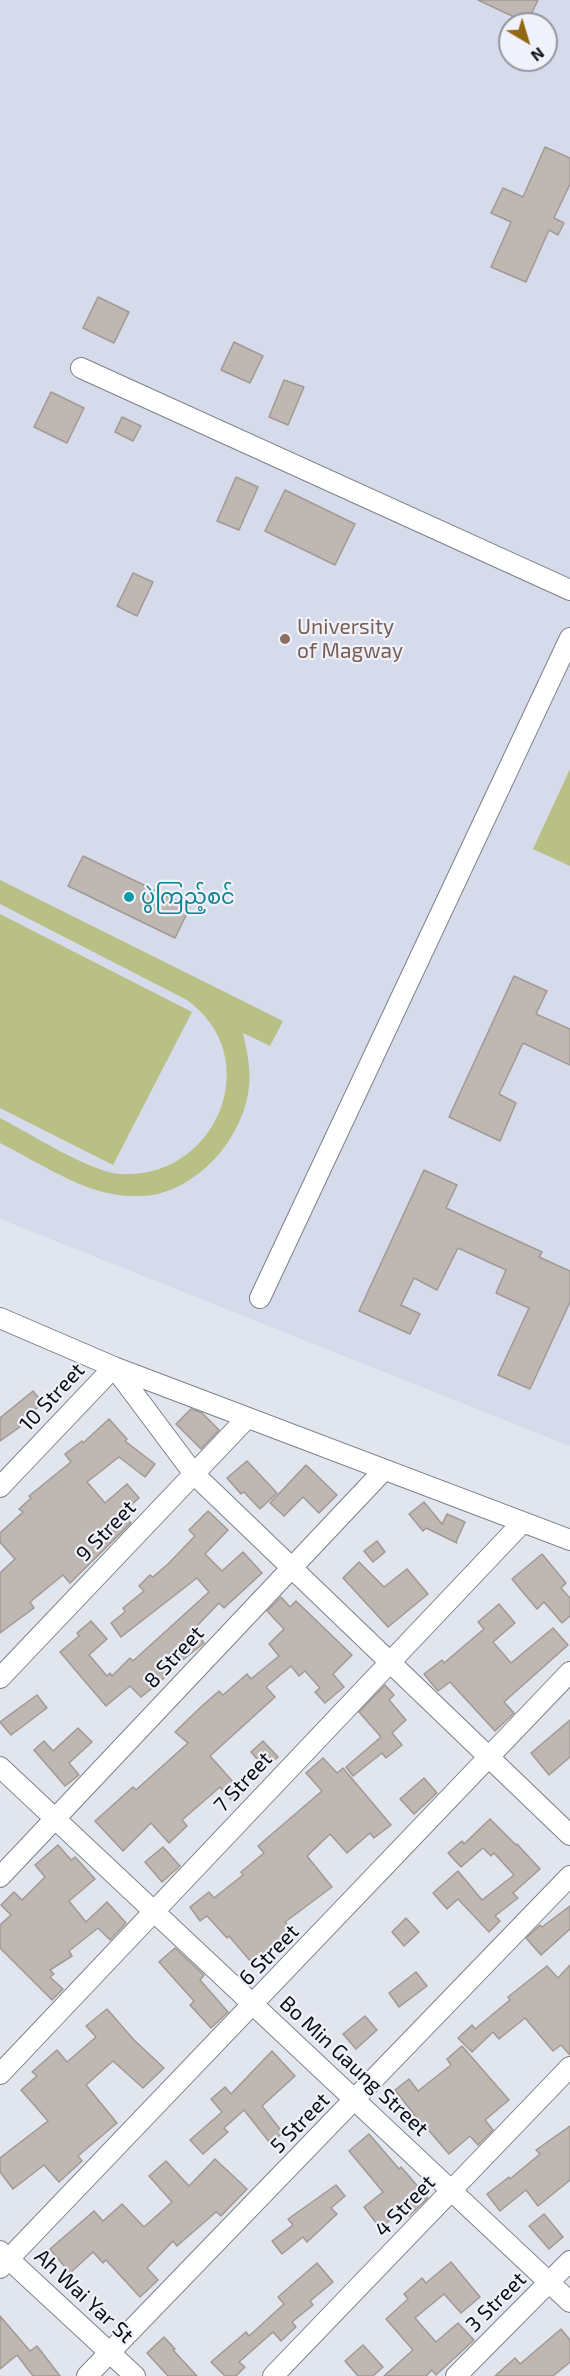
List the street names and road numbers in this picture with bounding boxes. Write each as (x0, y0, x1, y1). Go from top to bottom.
street label: 10 Street (14, 1358, 90, 1436)
street label: 9 Street (71, 1495, 141, 1567)
street label: 8 Street (139, 1621, 209, 1693)
street label: 7 Street (209, 1746, 277, 1818)
street label: 6 Street (234, 1919, 304, 1991)
street label: Bo Min Gaung Street (275, 1991, 433, 2141)
street label: 5 Street (265, 2088, 335, 2158)
street label: 4 Street (370, 2170, 440, 2242)
street label: Ah Wai Yar St (29, 2244, 139, 2348)
street label: 3 Street (461, 2267, 531, 2337)

